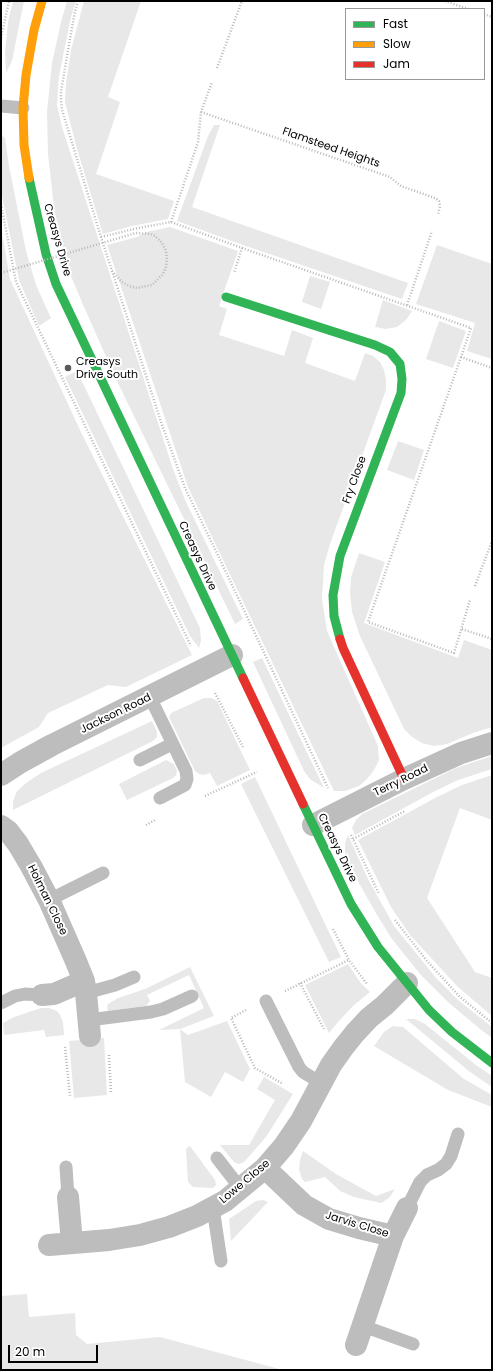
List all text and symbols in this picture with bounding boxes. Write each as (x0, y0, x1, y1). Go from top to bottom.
legend (345, 8, 485, 80)
text: Fast (383, 15, 408, 32)
text: Slow (383, 35, 411, 52)
text: Jam (383, 55, 410, 72)
street label: Flamsteed Heights (281, 125, 381, 171)
street label: Creasys Drive (40, 202, 74, 278)
place label: Creasys Drive South (76, 355, 138, 381)
marker: Creasys Drive South (63, 363, 73, 373)
street label: Fry Close (340, 454, 370, 506)
street label: Creasys Drive (175, 519, 219, 593)
street label: Jackson Road (79, 691, 153, 737)
street label: Terry Road (372, 762, 430, 800)
street label: Creasys Drive (315, 811, 359, 885)
street label: Holman Close (24, 863, 70, 937)
street label: Lowe Close (217, 1157, 273, 1207)
street label: Jarvis Close (324, 1209, 390, 1241)
scale bar (10, 1337, 100, 1363)
text: 20 m (15, 1343, 45, 1360)

